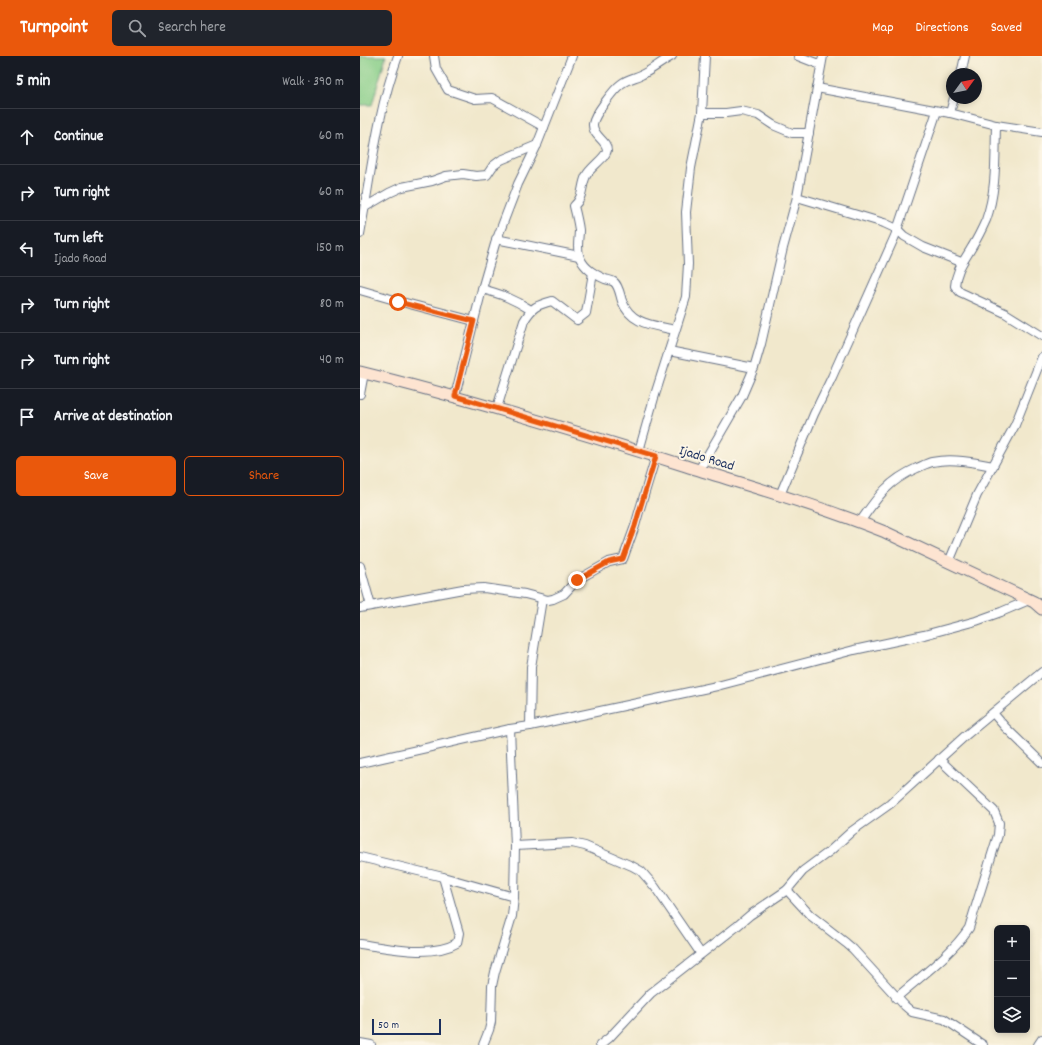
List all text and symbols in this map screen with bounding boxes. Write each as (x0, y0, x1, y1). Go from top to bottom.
search box (112, 10, 392, 46)
text: Turnpoint (20, 15, 88, 42)
icon: search (126, 17, 148, 39)
text: Search here (158, 17, 226, 39)
text: Map (872, 18, 894, 38)
text: Directions (916, 18, 969, 38)
text: Saved (991, 18, 1022, 38)
north arrow (946, 68, 982, 104)
text: 5 min (16, 70, 50, 94)
text: Walk · 390 m (282, 73, 344, 92)
icon: ahead (16, 126, 38, 148)
text: Continue (54, 126, 103, 148)
text: 60 m (319, 127, 344, 146)
icon: right (16, 182, 38, 204)
text: Turn right (54, 182, 110, 204)
text: 60 m (319, 183, 344, 202)
text: Turn left (54, 228, 103, 250)
icon: left (16, 238, 38, 260)
text: 150 m (316, 239, 344, 258)
text: Ijado Road (54, 250, 107, 269)
route start (389, 293, 407, 311)
icon: right (16, 294, 38, 316)
text: Turn right (54, 294, 110, 316)
text: 80 m (320, 295, 344, 314)
icon: right (16, 350, 38, 372)
text: Turn right (54, 350, 110, 372)
text: 40 m (320, 351, 344, 370)
icon: arrive (16, 406, 38, 428)
text: Arrive at destination (54, 406, 172, 428)
street label: Ijado Road (676, 441, 736, 477)
button: Save (16, 456, 176, 496)
button: Share (184, 456, 344, 496)
route end (568, 571, 586, 589)
map controls (994, 925, 1030, 1033)
button: + (994, 925, 1030, 961)
button: − (994, 961, 1030, 997)
button: layers (994, 997, 1030, 1033)
scale bar (372, 1017, 441, 1036)
text: 50 m (378, 1018, 399, 1034)

